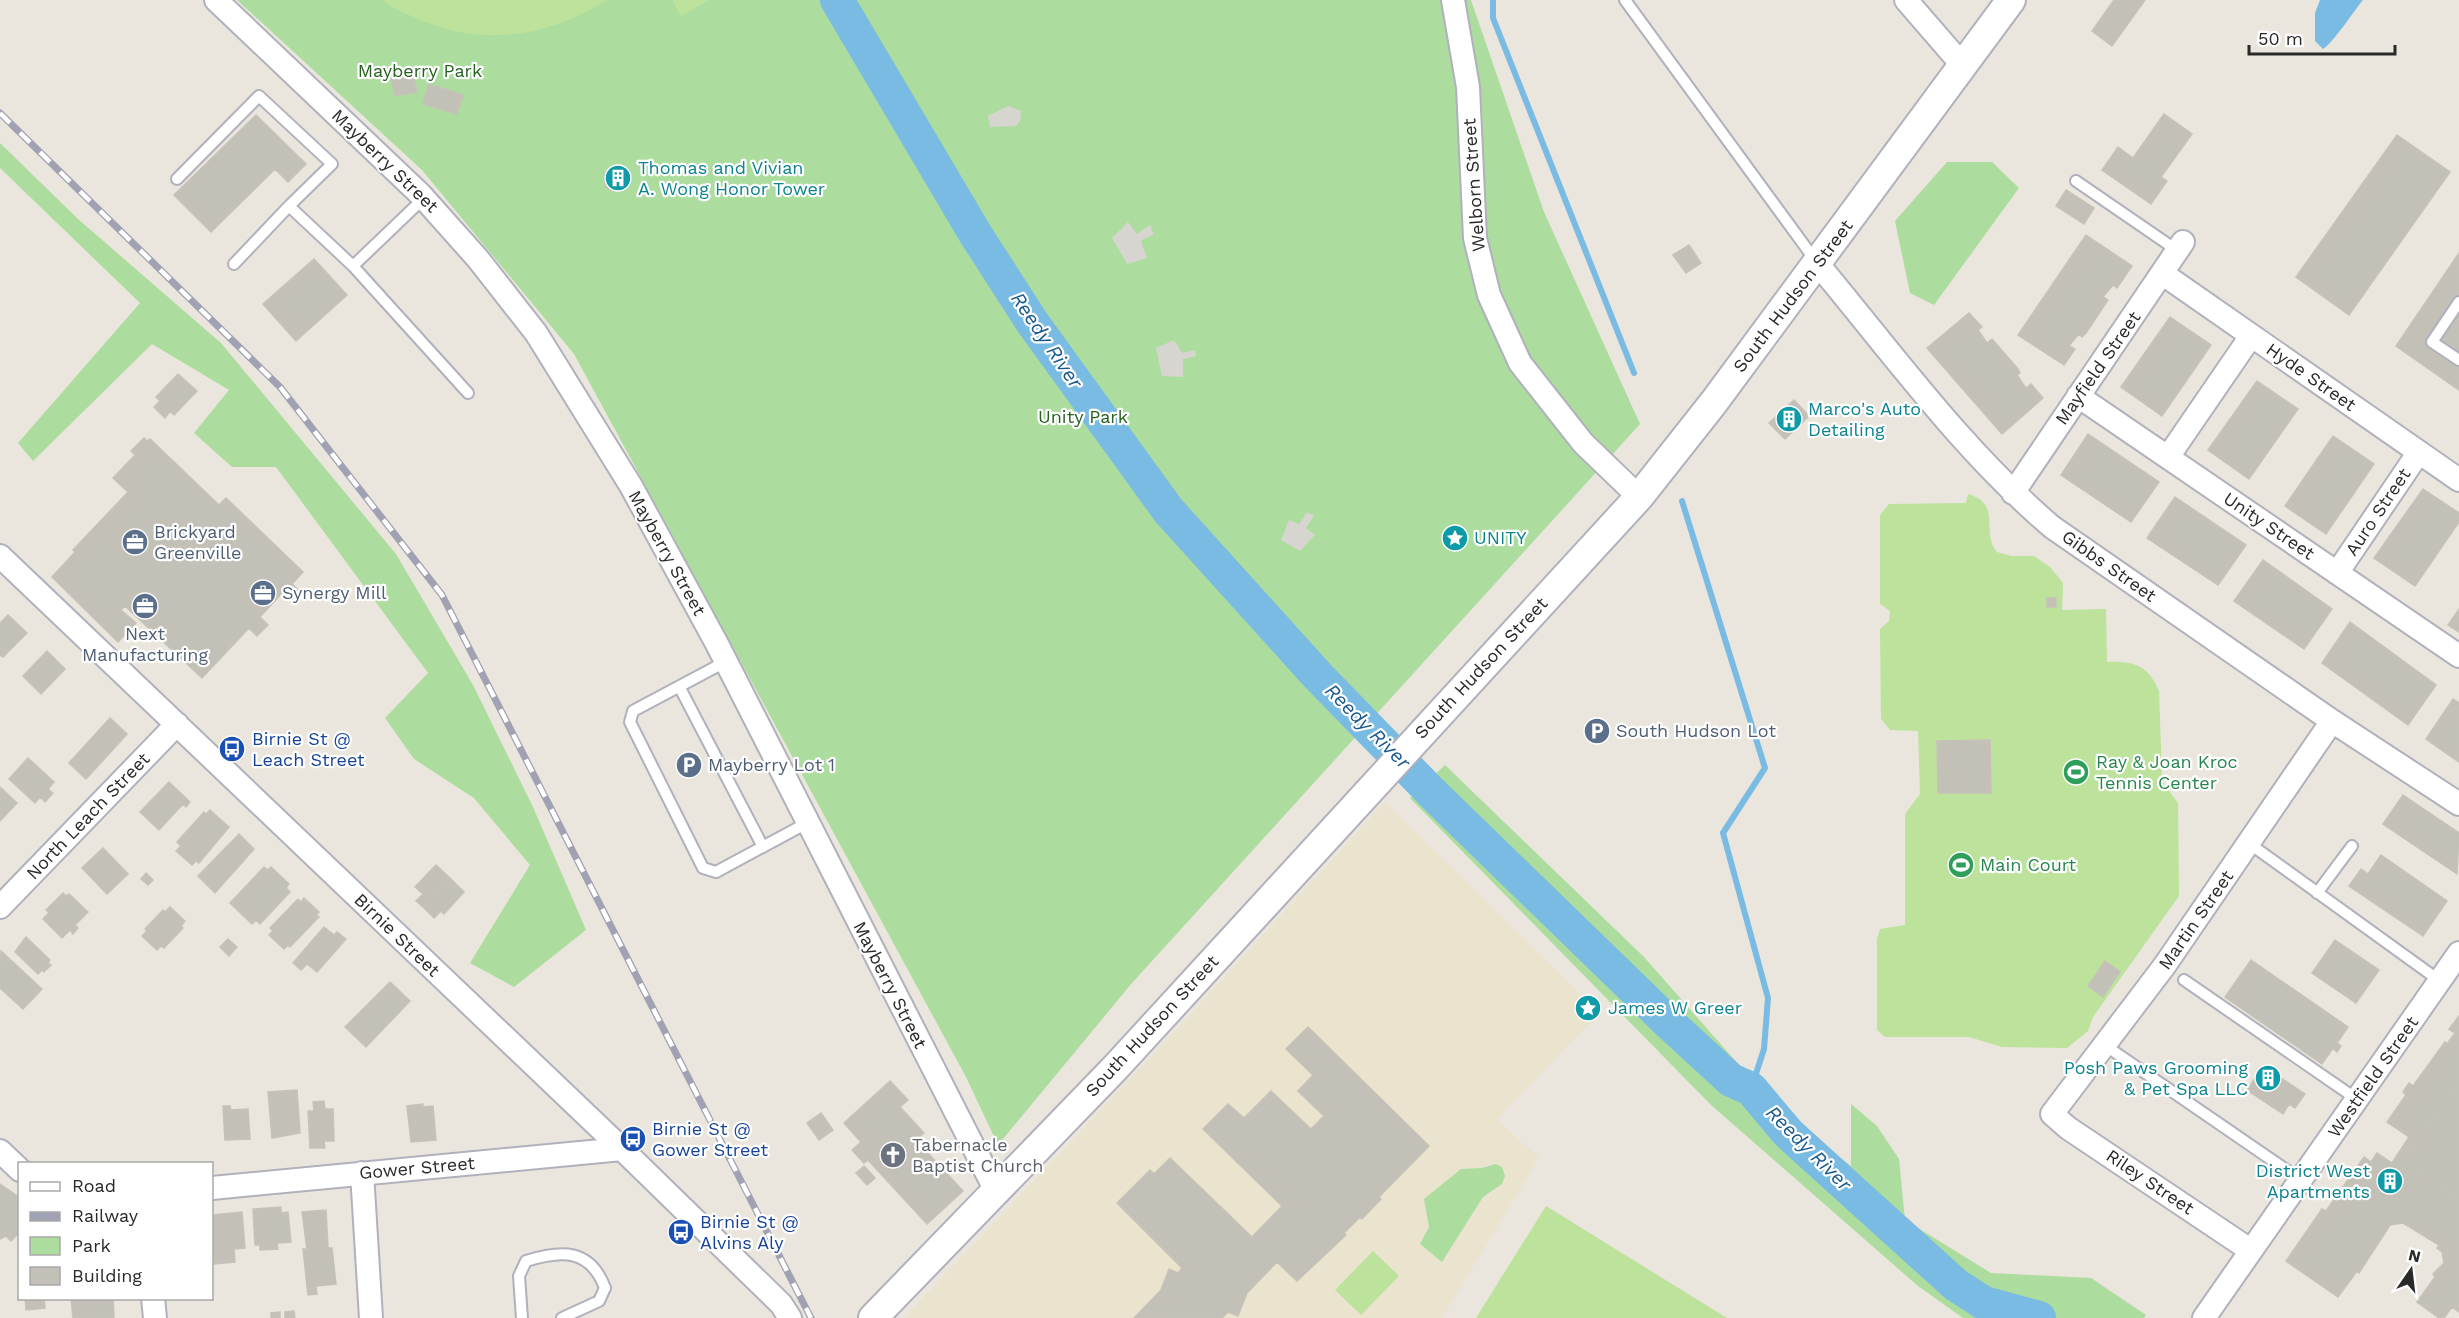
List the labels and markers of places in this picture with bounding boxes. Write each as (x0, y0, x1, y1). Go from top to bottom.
place label: Thomas and Vivian A. Wong Honor Tower (638, 157, 825, 199)
building icon: Thomas and Vivian A. Wong Honor Tower (603, 163, 633, 193)
place label: Marco's Auto Detailing (1808, 398, 1921, 440)
building icon: Marco's Auto Detailing (1774, 404, 1804, 434)
place label: Brickyard Greenville (154, 521, 241, 563)
place icon: UNITY (1440, 523, 1470, 553)
office icon: Brickyard Greenville (120, 527, 150, 557)
place label: UNITY (1474, 527, 1527, 548)
office icon: Synergy Mill (248, 578, 278, 608)
place label: Synergy Mill (282, 582, 387, 603)
office icon: Next Manufacturing (130, 591, 160, 621)
place label: Next Manufacturing (82, 623, 208, 665)
parking icon: South Hudson Lot (1582, 716, 1612, 746)
place label: South Hudson Lot (1616, 720, 1776, 741)
place label: Birnie St @ Leach Street (252, 728, 365, 770)
bus stop icon: Birnie St @ Leach Street (217, 734, 247, 764)
parking icon: Mayberry Lot 1 (674, 750, 704, 780)
place label: Ray & Joan Kroc Tennis Center (2096, 751, 2238, 793)
place label: Mayberry Lot 1 (708, 754, 835, 775)
sports icon: Ray & Joan Kroc Tennis Center (2061, 757, 2091, 787)
sports icon: Main Court (1946, 850, 1976, 880)
place label: Main Court (1980, 854, 2077, 875)
place icon: James W Greer (1573, 993, 1603, 1023)
place label: James W Greer (1608, 997, 1742, 1018)
place label: Posh Paws Grooming & Pet Spa LLC (2064, 1057, 2248, 1099)
building icon: Posh Paws Grooming & Pet Spa LLC (2253, 1063, 2283, 1093)
place label: Birnie St @ Gower Street (652, 1118, 768, 1160)
bus stop icon: Birnie St @ Gower Street (618, 1124, 648, 1154)
place label: Tabernacle Baptist Church (912, 1134, 1043, 1176)
church icon: Tabernacle Baptist Church (878, 1140, 908, 1170)
place label: District West Apartments (2256, 1160, 2370, 1202)
building icon: District West Apartments (2375, 1166, 2405, 1196)
place label: Birnie St @ Alvins Aly (700, 1211, 799, 1253)
bus stop icon: Birnie St @ Alvins Aly (666, 1217, 696, 1247)

